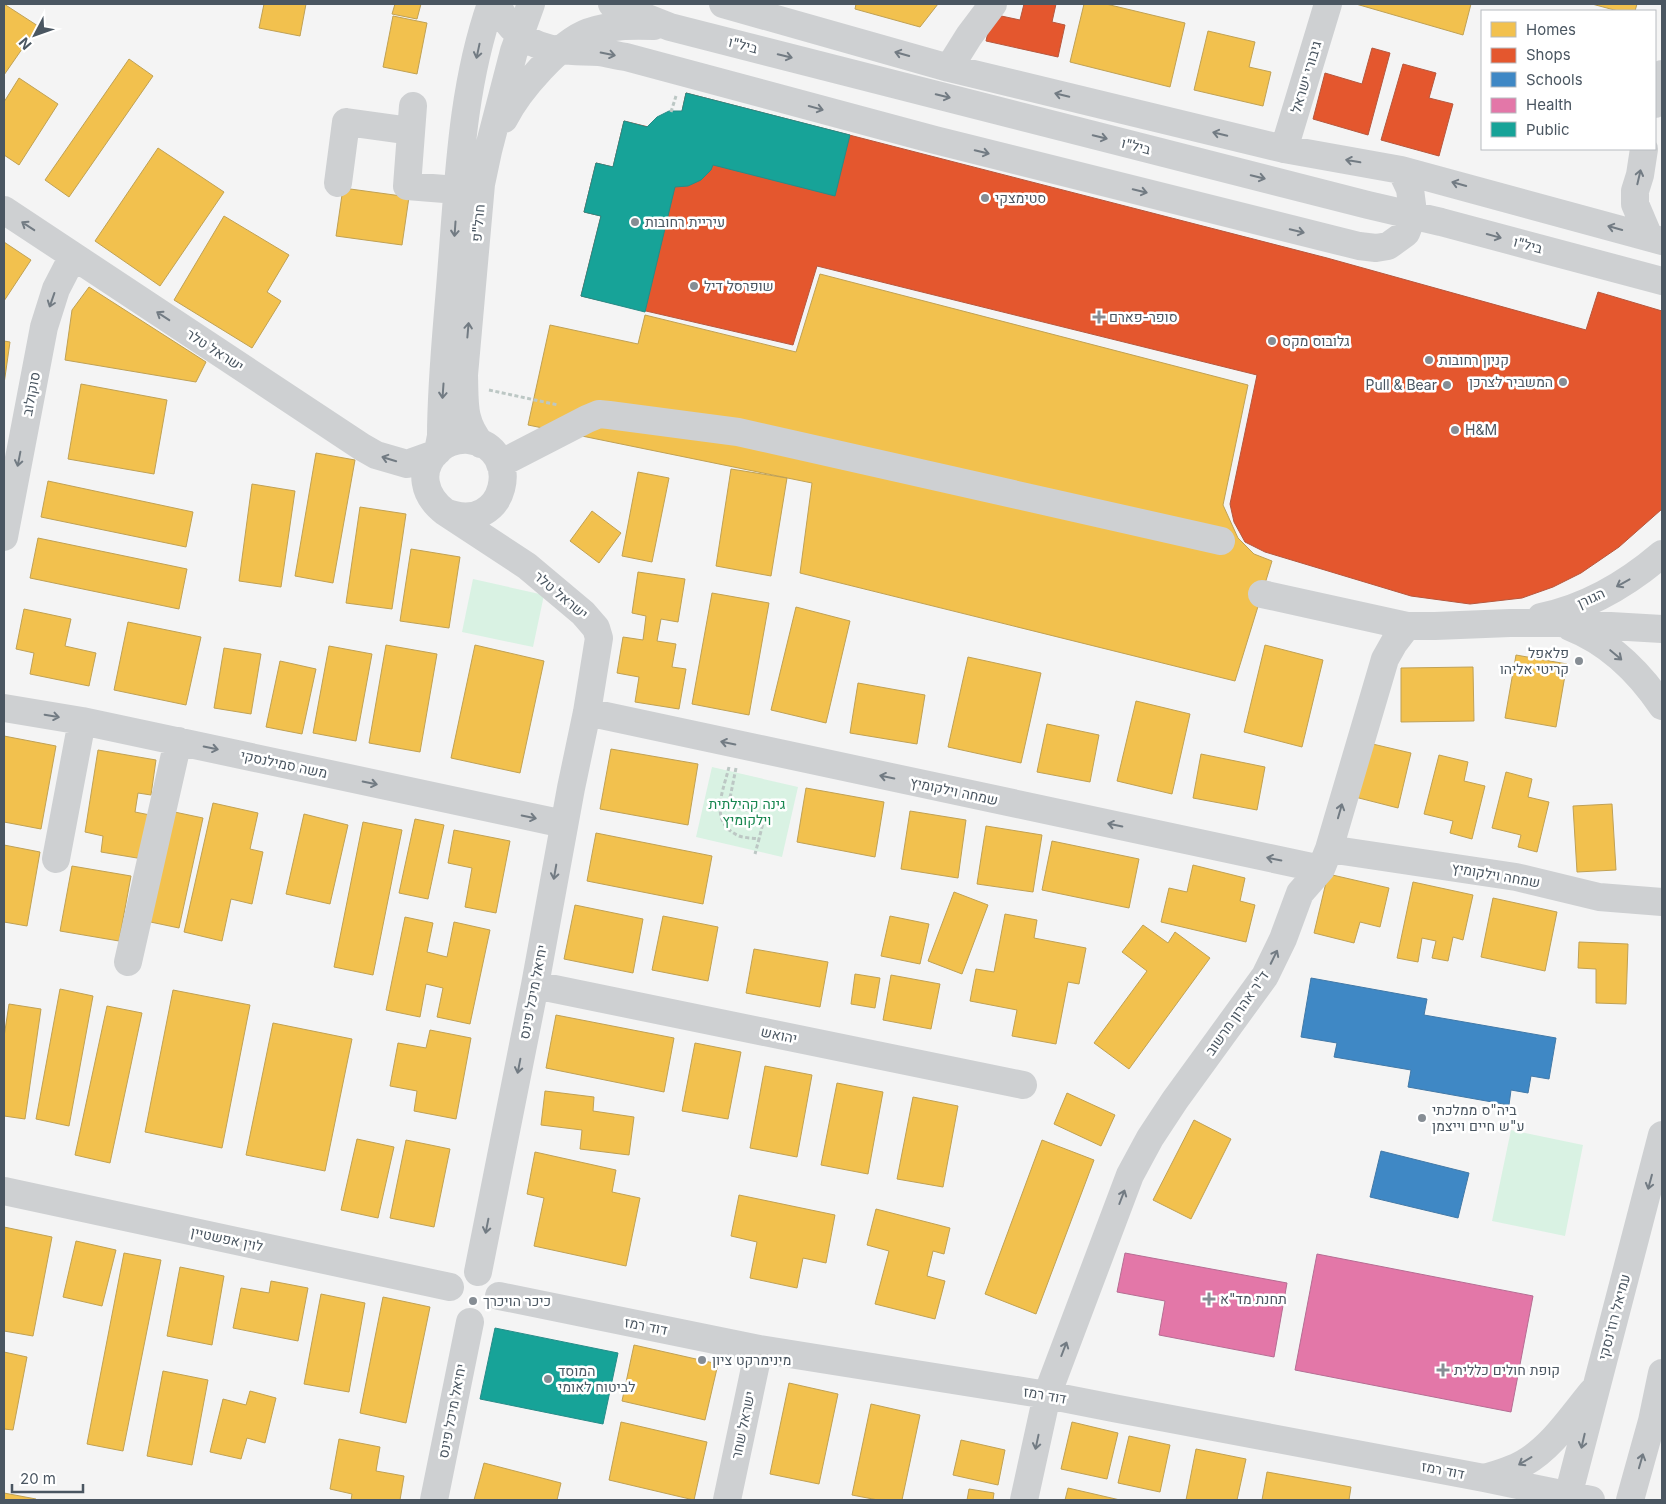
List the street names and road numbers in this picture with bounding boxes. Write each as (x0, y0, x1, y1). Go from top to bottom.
street label: ביל"ו (727, 33, 760, 56)
street label: גיבורי ישראל (1286, 39, 1325, 115)
street label: ביל"ו (1120, 134, 1153, 157)
street label: חרל"פ (467, 203, 488, 243)
street label: ביל"ו (1512, 232, 1545, 257)
street label: ישראל טלר (183, 325, 247, 374)
street label: סוקולוב (18, 370, 43, 417)
street label: ישראל טלר (531, 567, 592, 622)
street label: הגורן (1574, 584, 1607, 611)
street label: משה סמילנסקי (239, 746, 329, 781)
street label: שמחה וילקומיץ (908, 773, 1000, 808)
street label: שמחה וילקומיץ (1450, 858, 1542, 891)
street label: יחיאל מיכל פינס (515, 943, 550, 1041)
street label: ד"ר אהרון מרשוב (1201, 967, 1272, 1058)
street label: יהואש (759, 1022, 799, 1047)
street label: לוין אפשטיין (189, 1223, 265, 1254)
street label: עמיאל רוז'נסקי (1594, 1272, 1633, 1362)
street label: דוד רמז (623, 1313, 669, 1338)
street label: יחיאל מיכל פינס (434, 1362, 469, 1460)
street label: דוד רמז (1022, 1382, 1068, 1407)
street label: ישראל שחר (727, 1389, 758, 1460)
street label: דוד רמז (1420, 1457, 1466, 1482)

